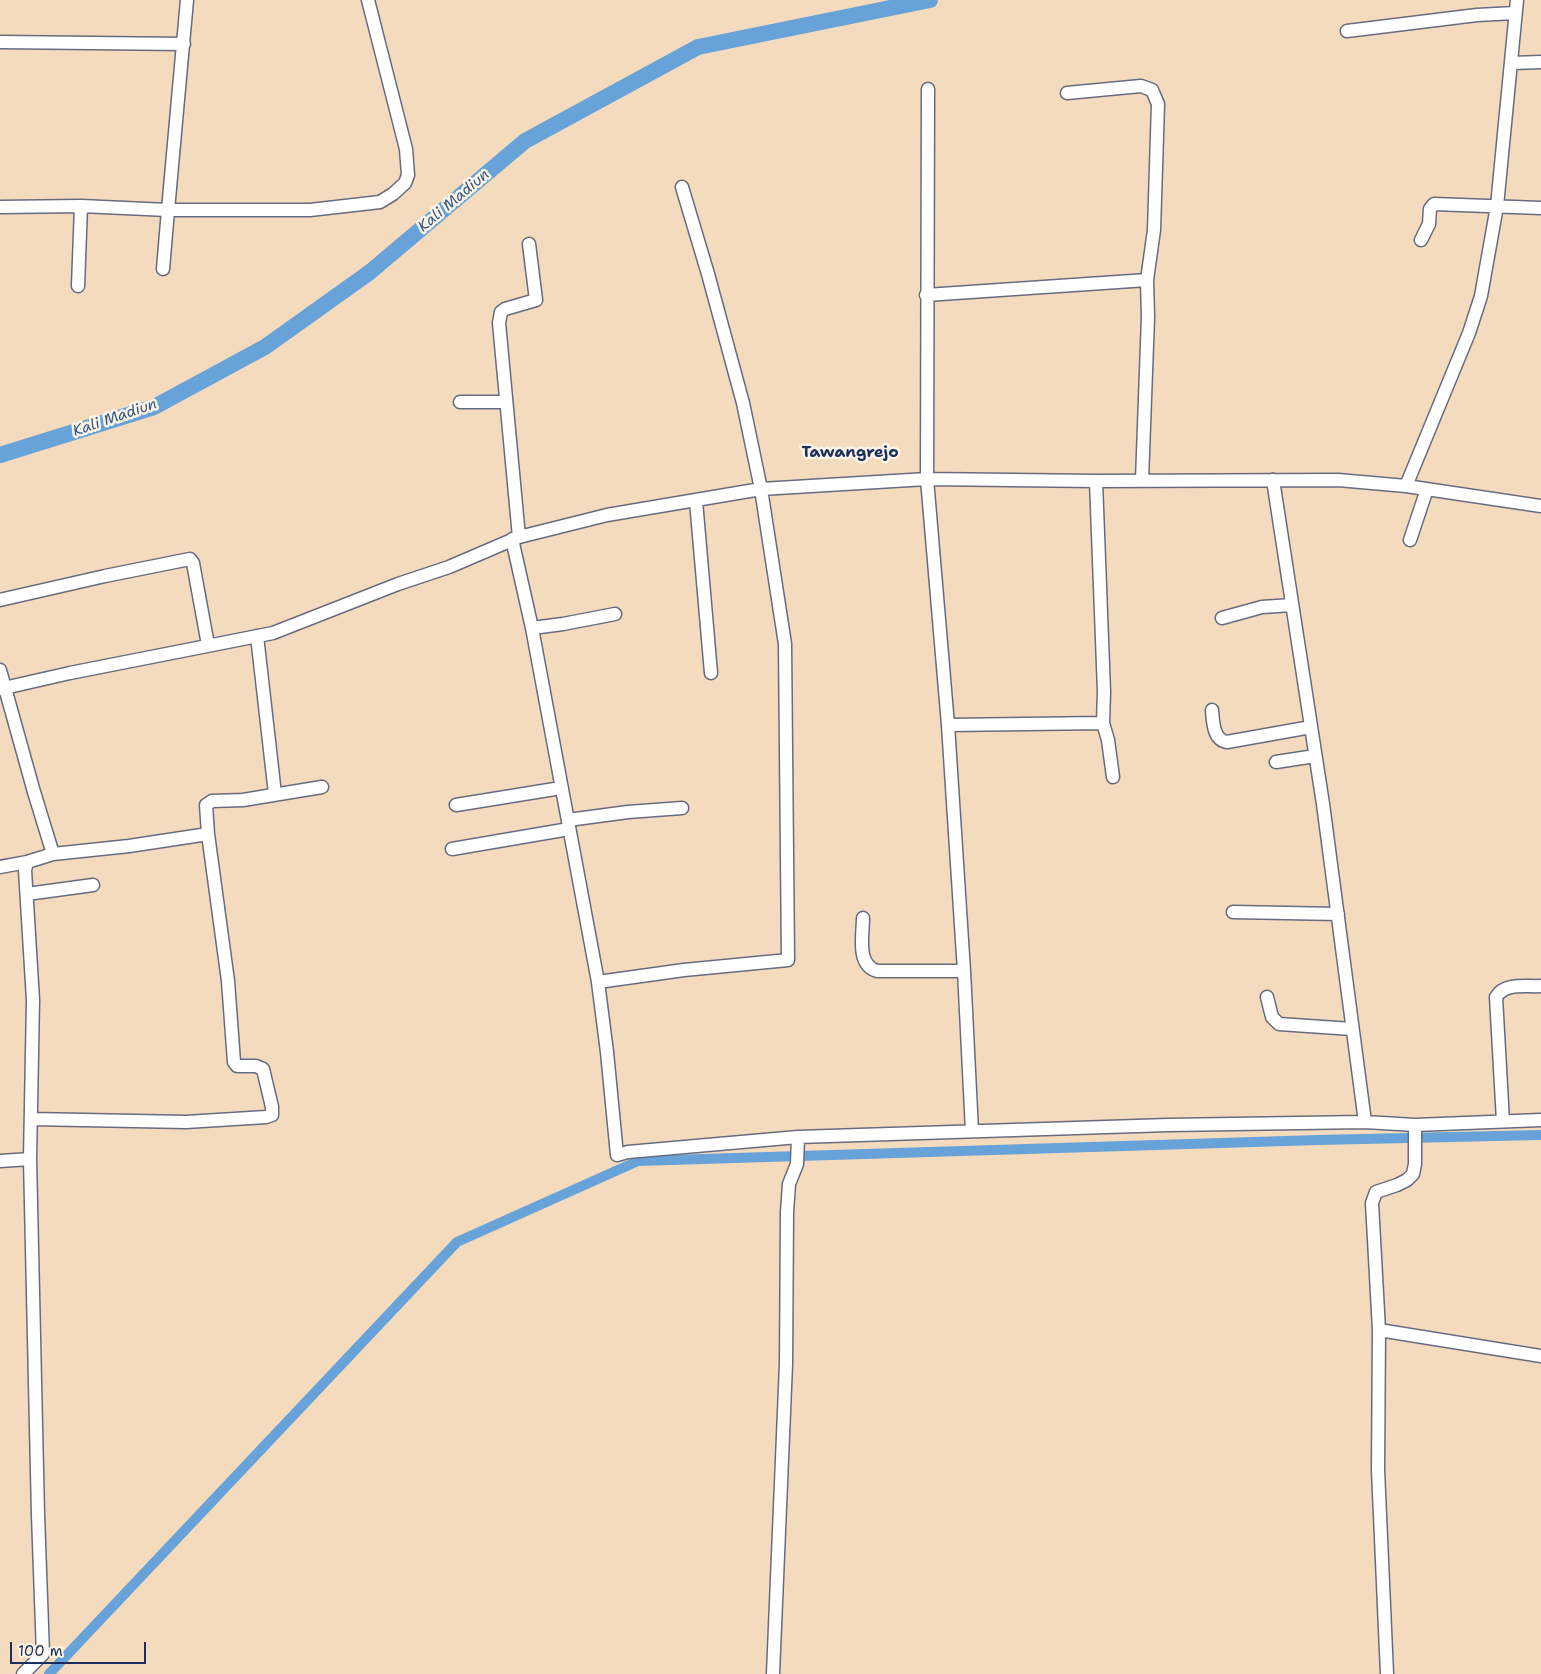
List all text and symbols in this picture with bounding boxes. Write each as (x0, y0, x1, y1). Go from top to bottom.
water label: Kali Madiun (415, 166, 493, 236)
water label: Kali Madiun (71, 395, 159, 441)
district label: Tawangrejo (801, 443, 899, 463)
scale bar (12, 1632, 149, 1664)
text: 100 m (18, 1641, 63, 1661)

